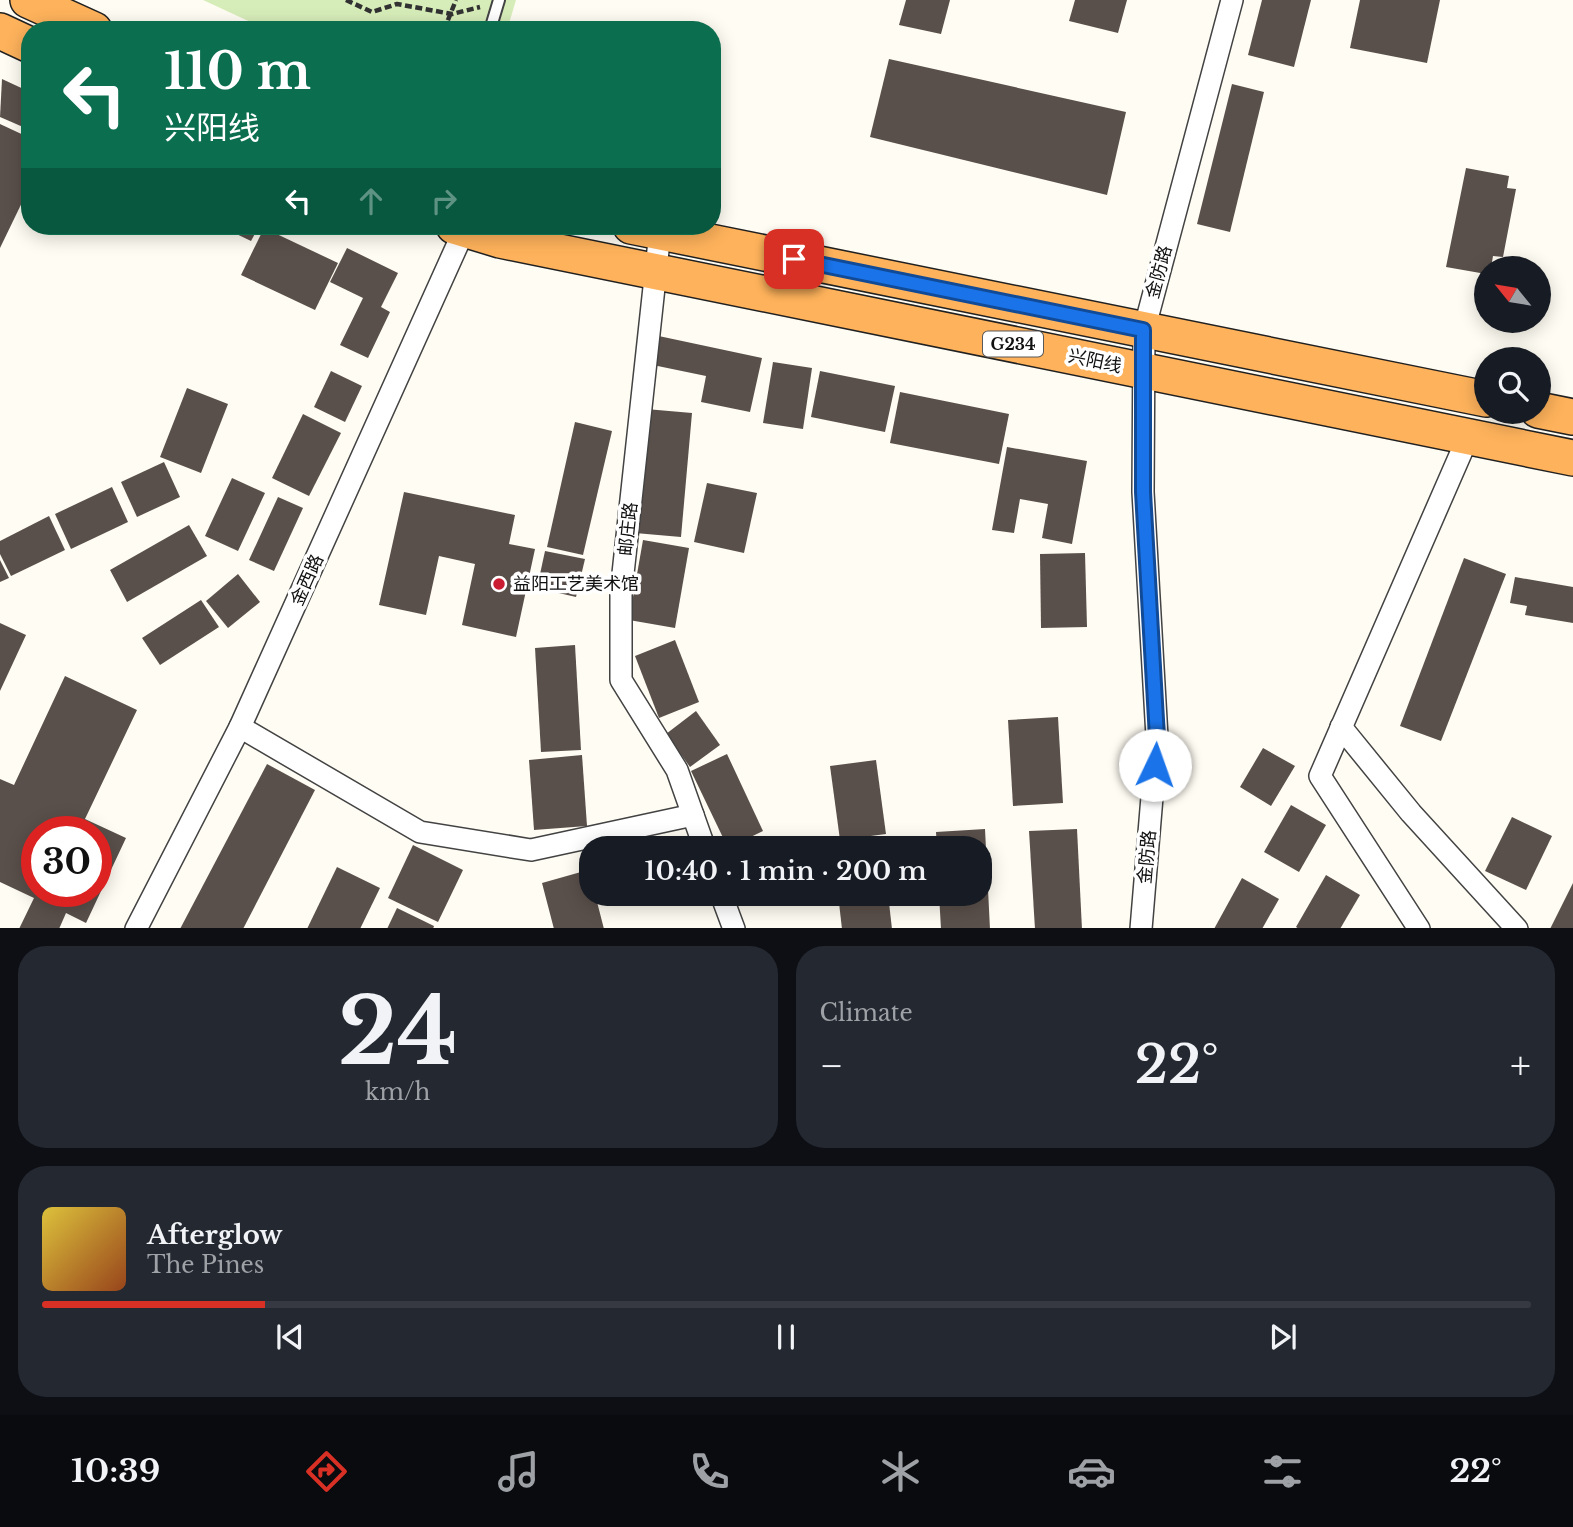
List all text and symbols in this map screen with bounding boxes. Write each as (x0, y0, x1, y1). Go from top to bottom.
text: 110 m (164, 41, 311, 102)
icon: left (49, 49, 140, 140)
text: 兴阳线 (164, 108, 260, 148)
icon: left (279, 182, 317, 220)
icon: ahead (352, 182, 390, 220)
icon: right (425, 182, 463, 220)
pin (764, 229, 824, 289)
icon: arrive (775, 240, 813, 278)
street label: 金防路 (1141, 243, 1177, 301)
north arrow (1474, 256, 1550, 332)
map controls (1474, 256, 1551, 424)
road number: G234 (983, 332, 1043, 356)
street label: 兴阳线 (1066, 345, 1124, 377)
button: search (1474, 347, 1551, 424)
street label: 邮庄路 (614, 501, 642, 557)
street label: 金西路 (286, 551, 328, 609)
place label: 益阳工艺美术馆 (513, 573, 639, 595)
marker: 益阳工艺美术馆 (491, 576, 507, 592)
position arrow (1118, 728, 1192, 802)
speed limit sign: 30 (21, 816, 112, 907)
street label: 金防路 (1134, 829, 1160, 885)
text: 10:40 · 1 min · 200 m (644, 855, 927, 887)
text: 24 (338, 976, 458, 1089)
text: Climate (820, 999, 913, 1027)
text: 22° (1135, 1033, 1219, 1097)
text: − (820, 1042, 844, 1089)
text: + (1510, 1042, 1531, 1089)
text: km/h (365, 1078, 430, 1106)
text: Afterglow (147, 1219, 283, 1251)
text: The Pines (147, 1251, 264, 1279)
icon: previous (271, 1318, 309, 1356)
icon: pause (767, 1318, 805, 1356)
icon: next (1264, 1318, 1302, 1356)
icon: directions (302, 1447, 351, 1496)
icon: music (494, 1447, 543, 1496)
icon: phone (685, 1447, 734, 1496)
icon: climate (876, 1447, 925, 1496)
icon: car (1067, 1447, 1116, 1496)
icon: filters (1258, 1447, 1307, 1496)
text: 10:39 (71, 1451, 160, 1491)
text: 22° (1449, 1451, 1502, 1491)

